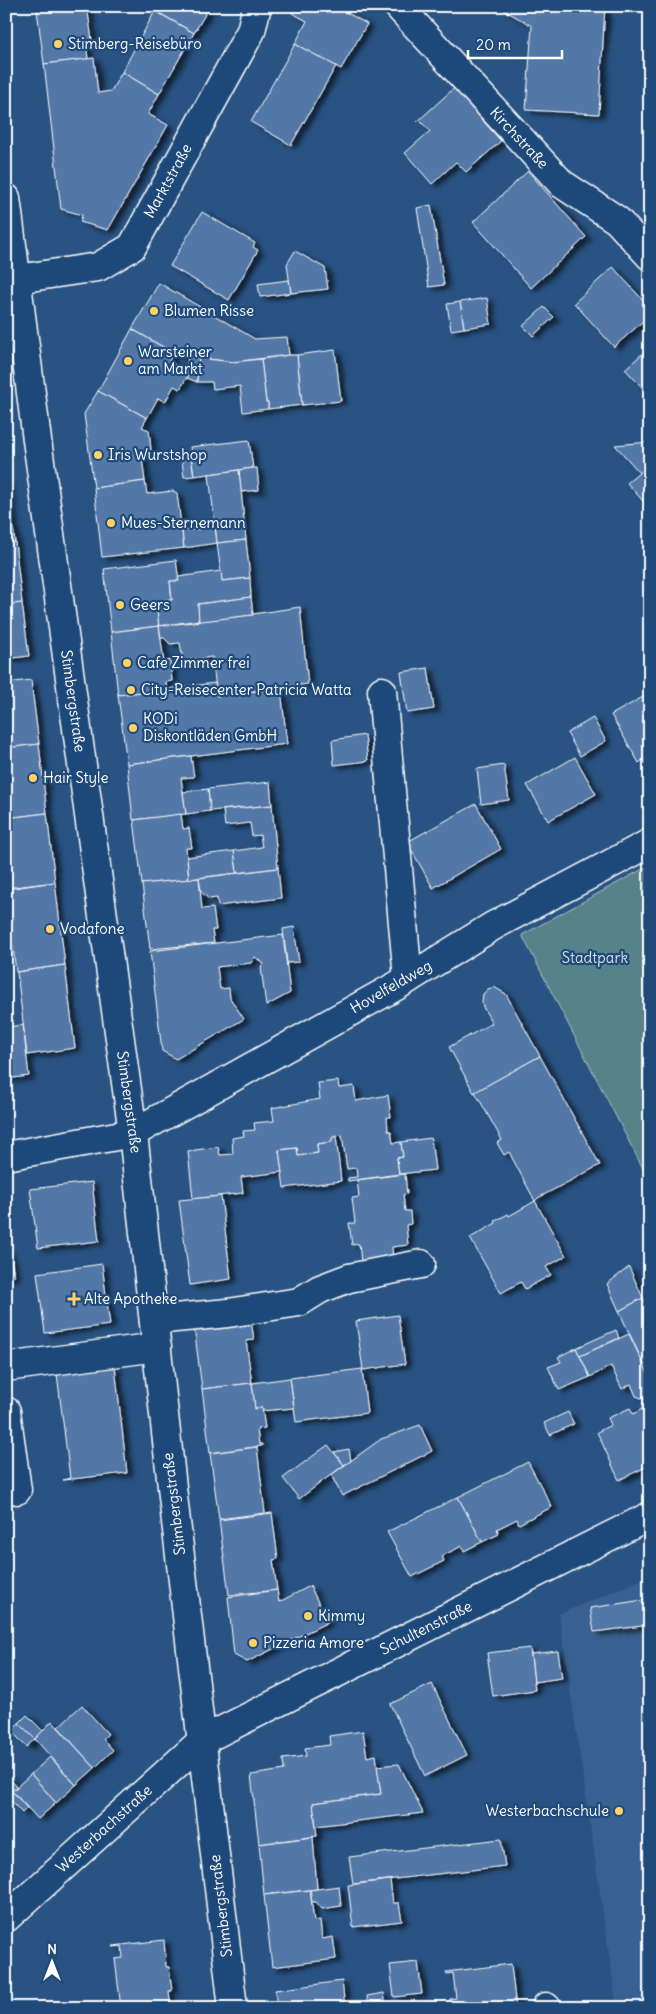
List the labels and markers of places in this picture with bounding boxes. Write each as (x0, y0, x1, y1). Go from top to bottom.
place label: Stimberg-Reisebüro (68, 34, 202, 53)
marker: Stimberg-Reisebüro (52, 38, 64, 50)
place label: Blumen Risse (164, 301, 254, 320)
marker: Blumen Risse (148, 305, 160, 317)
place label: Warsteiner am Markt (138, 342, 212, 378)
marker: Warsteiner am Markt (122, 355, 134, 367)
place label: Iris Wurstshop (108, 445, 207, 464)
marker: Iris Wurstshop (92, 449, 104, 461)
place label: Mues-Sternemann (121, 513, 246, 532)
marker: Mues-Sternemann (105, 517, 117, 529)
place label: Geers (130, 595, 170, 614)
marker: Geers (114, 599, 126, 611)
place label: Cafe Zimmer frei (137, 653, 250, 672)
marker: Cafe Zimmer frei (121, 657, 133, 669)
place label: City-Reisecenter Patricia Watta (141, 680, 352, 699)
marker: City-Reisecenter Patricia Watta (125, 684, 137, 696)
place label: KODi Diskontläden GmbH (143, 709, 278, 745)
marker: KODi Diskontläden GmbH (127, 722, 139, 734)
place label: Hair Style (43, 768, 109, 787)
marker: Hair Style (27, 772, 39, 784)
place label: Vodafone (60, 919, 125, 938)
marker: Vodafone (44, 923, 56, 935)
place label: Alte Apotheke (84, 1289, 177, 1308)
marker: Alte Apotheke (68, 1293, 80, 1305)
place label: Kimmy (318, 1606, 365, 1625)
marker: Kimmy (302, 1610, 314, 1622)
place label: Pizzeria Amore (263, 1633, 364, 1652)
marker: Pizzeria Amore (247, 1637, 259, 1649)
place label: Westerbachschule (486, 1801, 609, 1820)
marker: Westerbachschule (613, 1805, 625, 1817)

